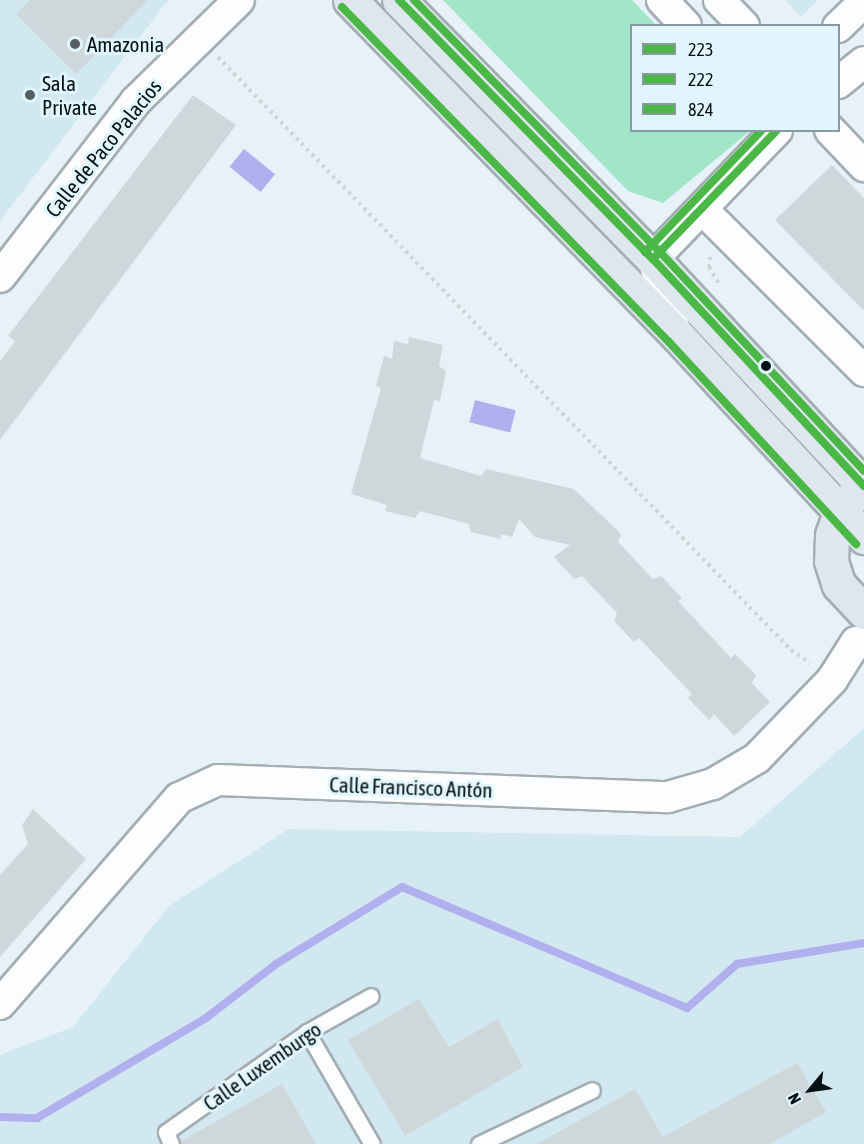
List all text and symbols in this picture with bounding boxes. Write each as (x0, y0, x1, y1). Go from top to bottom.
legend (630, 24, 840, 132)
place label: Amazonia (87, 31, 164, 57)
marker: Amazonia (68, 37, 82, 51)
text: 223 (688, 39, 713, 60)
text: 222 (688, 69, 713, 90)
place label: Sala Private (42, 70, 97, 120)
street label: Calle de Paco Palacios (40, 74, 166, 222)
marker: Sala Private (23, 88, 37, 102)
text: 824 (688, 99, 713, 120)
unlabelled marker (760, 360, 772, 372)
street label: Calle Francisco Antón (329, 772, 493, 802)
street label: Calle Luxemburgo (198, 1016, 326, 1116)
north arrow (780, 1060, 840, 1120)
text: N (784, 1090, 804, 1107)

